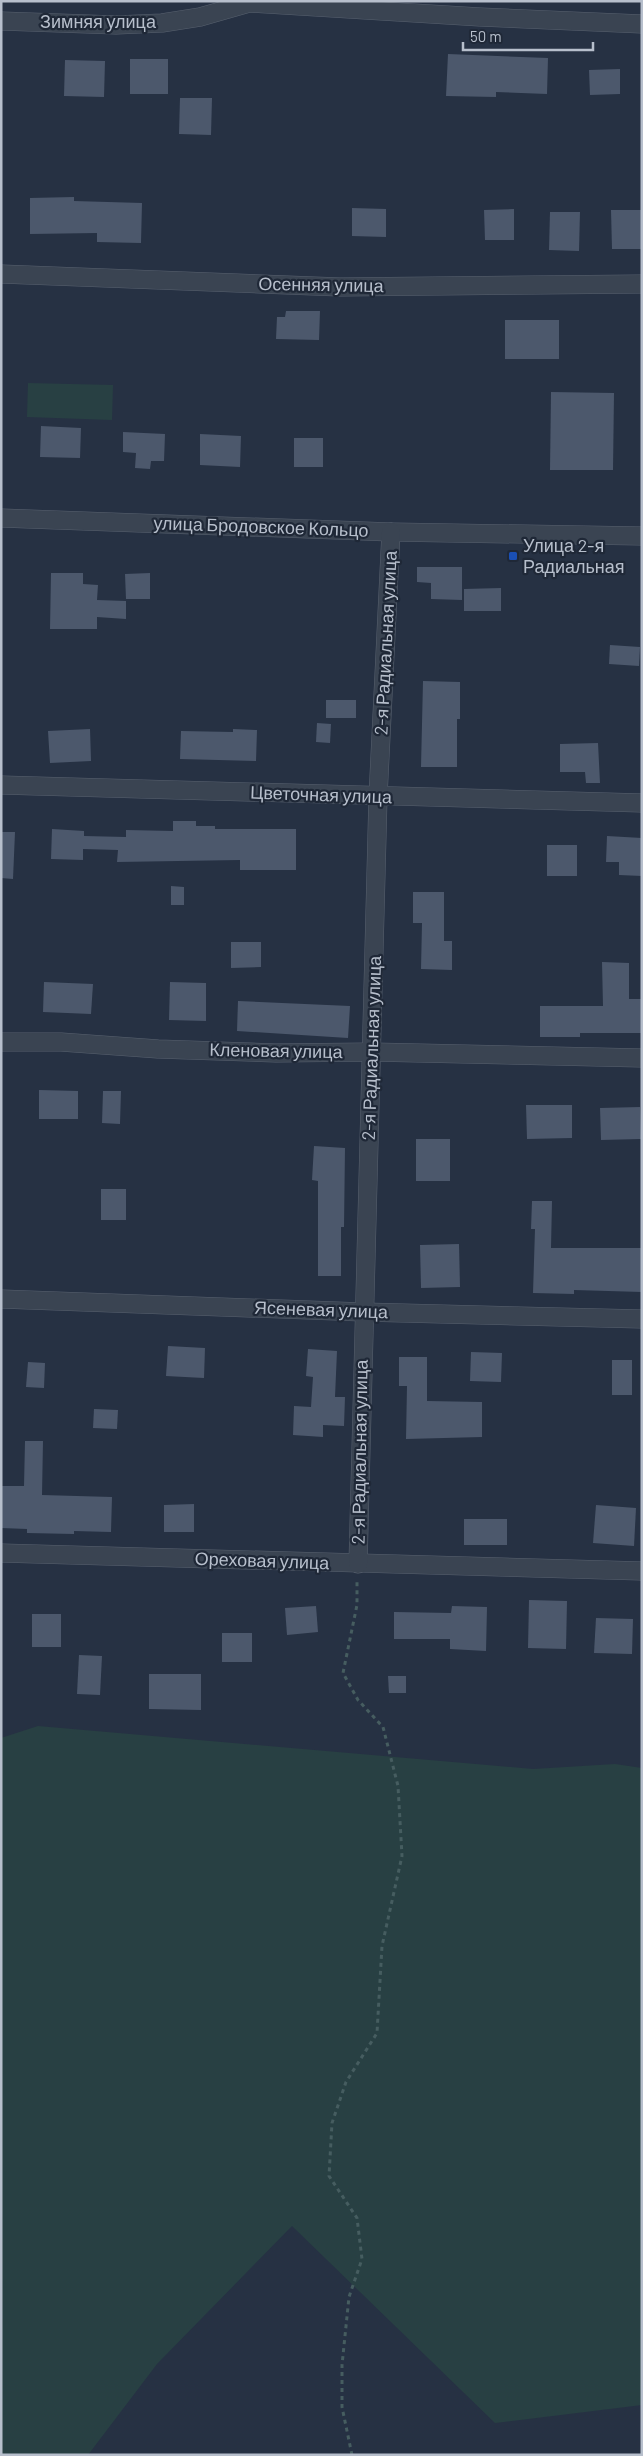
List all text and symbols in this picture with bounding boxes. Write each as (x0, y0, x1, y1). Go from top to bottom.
street label: Зимняя улица (40, 10, 157, 32)
scale bar (463, 20, 593, 52)
text: 50 m (470, 27, 502, 45)
street label: Осенняя улица (258, 272, 385, 296)
street label: улица Бродовское Кольцо (153, 511, 369, 541)
place label: Улица 2-я Радиальная (523, 534, 625, 577)
street label: 2-я Радиальная улица (369, 549, 401, 736)
marker: Улица 2-я Радиальная (507, 550, 519, 562)
street label: Цветочная улица (250, 781, 393, 808)
street label: 2-я Радиальная улица (357, 954, 385, 1141)
street label: Кленовая улица (209, 1038, 344, 1062)
street label: Ясеневая улица (254, 1296, 389, 1322)
street label: 2-я Радиальная улица (346, 1358, 372, 1545)
street label: Ореховая улица (194, 1547, 331, 1573)

